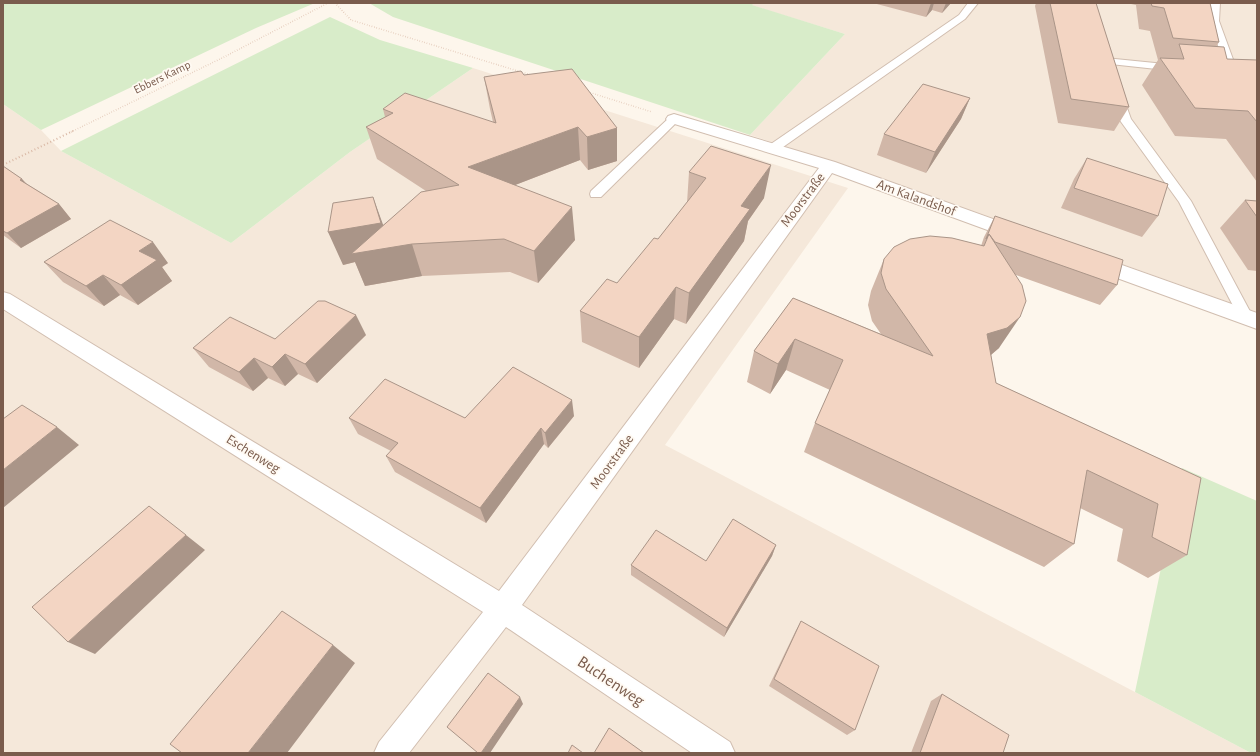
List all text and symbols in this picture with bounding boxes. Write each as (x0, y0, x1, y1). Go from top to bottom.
street label: Ebbers Kamp (132, 58, 192, 96)
street label: Moorstraße (778, 170, 828, 230)
street label: Am Kalandshof (875, 177, 958, 219)
street label: Eschenweg (224, 432, 282, 476)
street label: Moorstraße (588, 432, 636, 492)
street label: Buchenweg (574, 653, 648, 710)

